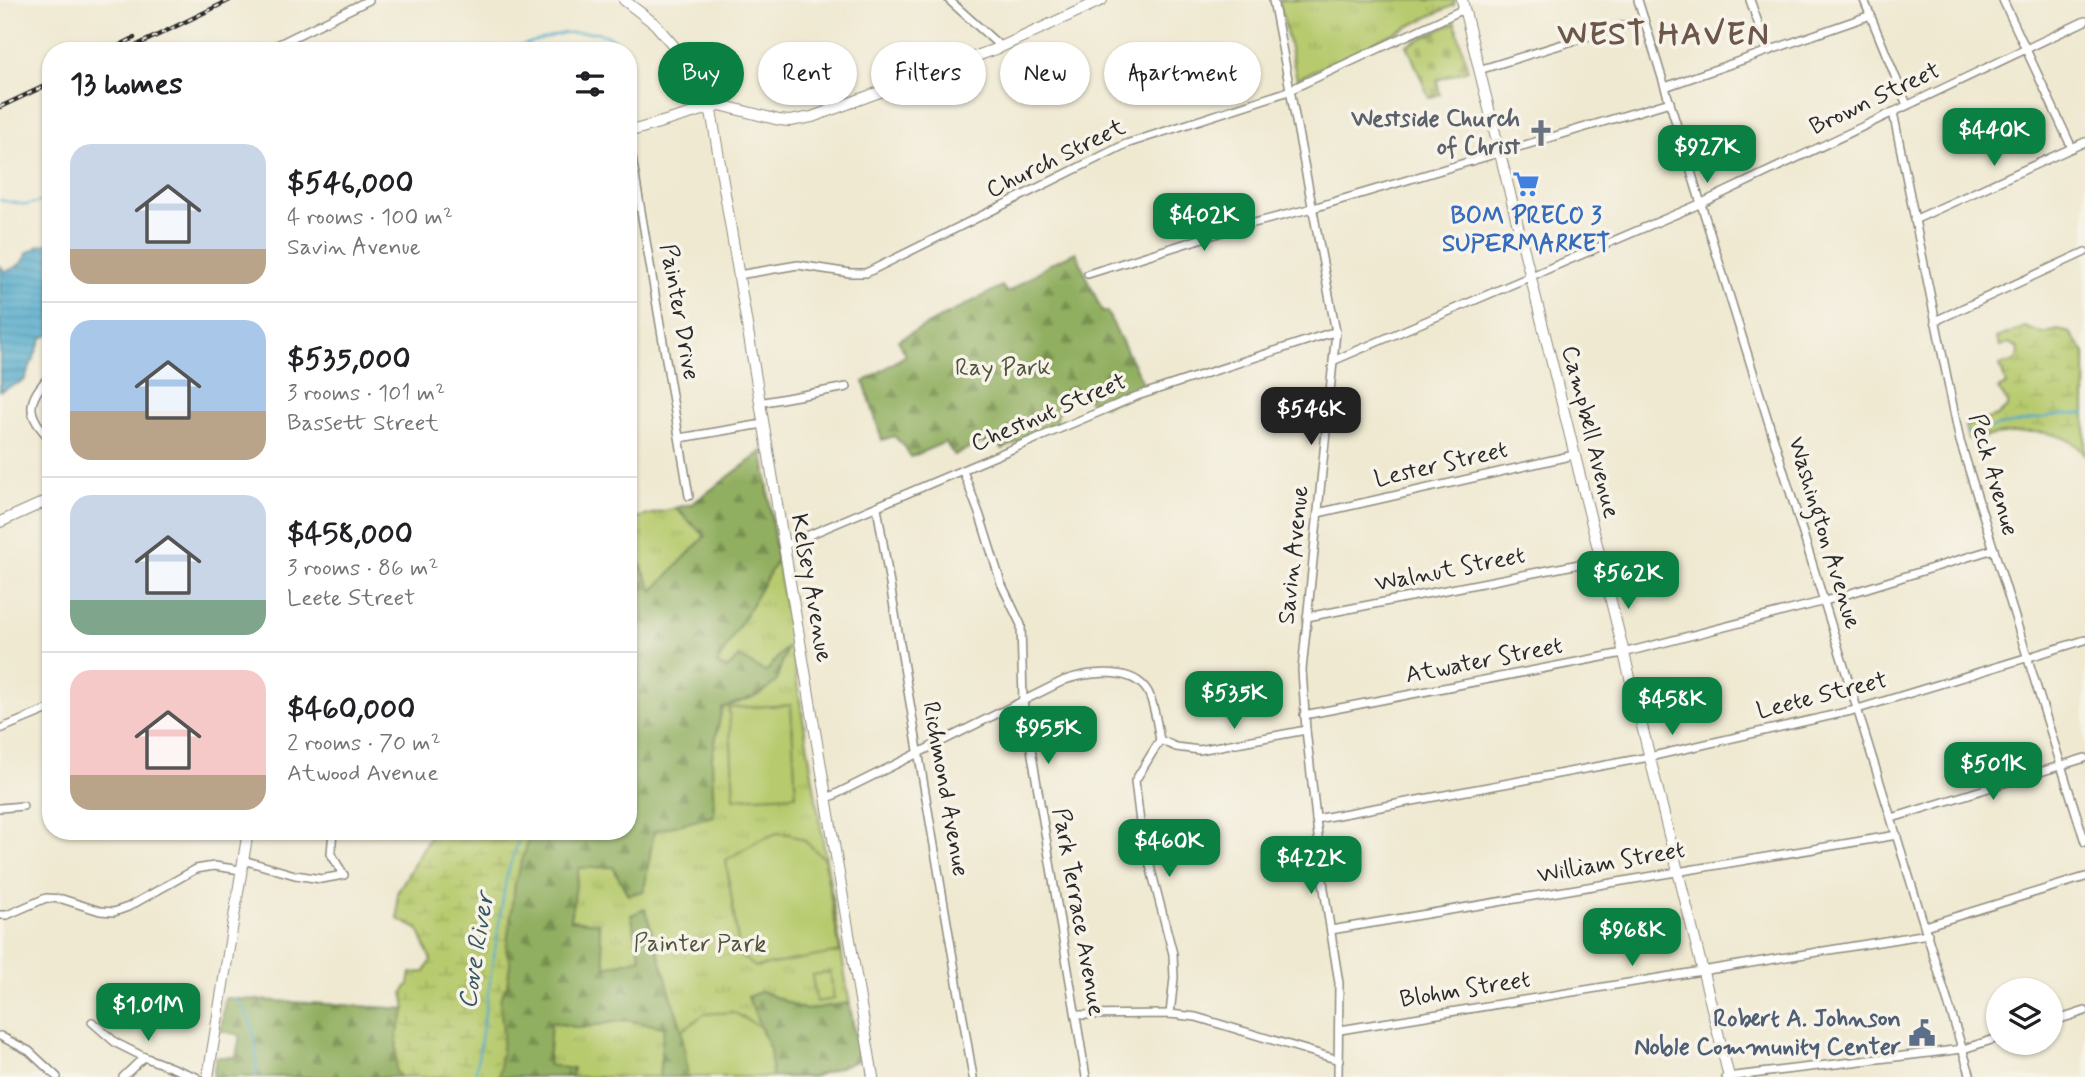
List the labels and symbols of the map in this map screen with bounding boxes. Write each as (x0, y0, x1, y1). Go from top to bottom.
district label: WEST HAVEN (1557, 14, 1771, 56)
street label: Brown Street (1805, 55, 1945, 143)
place label: Westside Church of Christ (1350, 104, 1520, 163)
pin: $440K (1945, 108, 2043, 168)
street label: Church Street (981, 112, 1131, 206)
church icon: Westside Church of Christ (1526, 118, 1556, 148)
pin: $927K (1658, 125, 1756, 185)
supermarket icon: BOM PRECO 3 SUPERMARKET (1511, 169, 1541, 199)
pin: $402K (1155, 194, 1253, 253)
place label: BOM PRECO 3 SUPERMARKET (1442, 201, 1610, 260)
street label: Painter Drive (652, 242, 706, 382)
street label: Campbell Avenue (1554, 342, 1626, 522)
park label: Ray Park (955, 353, 1051, 384)
street label: Chestnut Street (966, 366, 1132, 460)
pin: $546K (1262, 388, 1360, 447)
street label: Peck Avenue (1961, 410, 2025, 540)
street label: Washington Avenue (1777, 433, 1868, 634)
street label: Lester Street (1371, 435, 1511, 495)
street label: Savin Avenue (1271, 484, 1317, 626)
street label: Kelsey Avenue (783, 511, 839, 665)
street label: Walnut Street (1372, 540, 1528, 600)
pin: $562K (1579, 552, 1677, 611)
street label: Atwater Street (1403, 631, 1565, 691)
street label: Leete Street (1753, 665, 1891, 727)
pin: $535K (1185, 672, 1283, 731)
pin: $458K (1623, 678, 1721, 737)
street label: Richmond Avenue (914, 699, 976, 879)
pin: $955K (999, 706, 1097, 766)
pin: $501K (1944, 742, 2042, 802)
street label: Park Terrace Avenue (1044, 806, 1112, 1019)
pin: $460K (1120, 820, 1218, 879)
street label: William Street (1535, 835, 1687, 891)
pin: $422K (1262, 836, 1360, 896)
water label: Cove River (451, 887, 504, 1011)
pin: $968K (1583, 908, 1681, 968)
park label: Painter Park (634, 929, 766, 960)
street label: Blohm Street (1397, 964, 1533, 1016)
pin: $1.01M (91, 984, 205, 1043)
place label: Robert A. Johnson Noble Community Center (1634, 1004, 1901, 1063)
public building icon: Robert A. Johnson Noble Community Center (1907, 1018, 1937, 1048)

